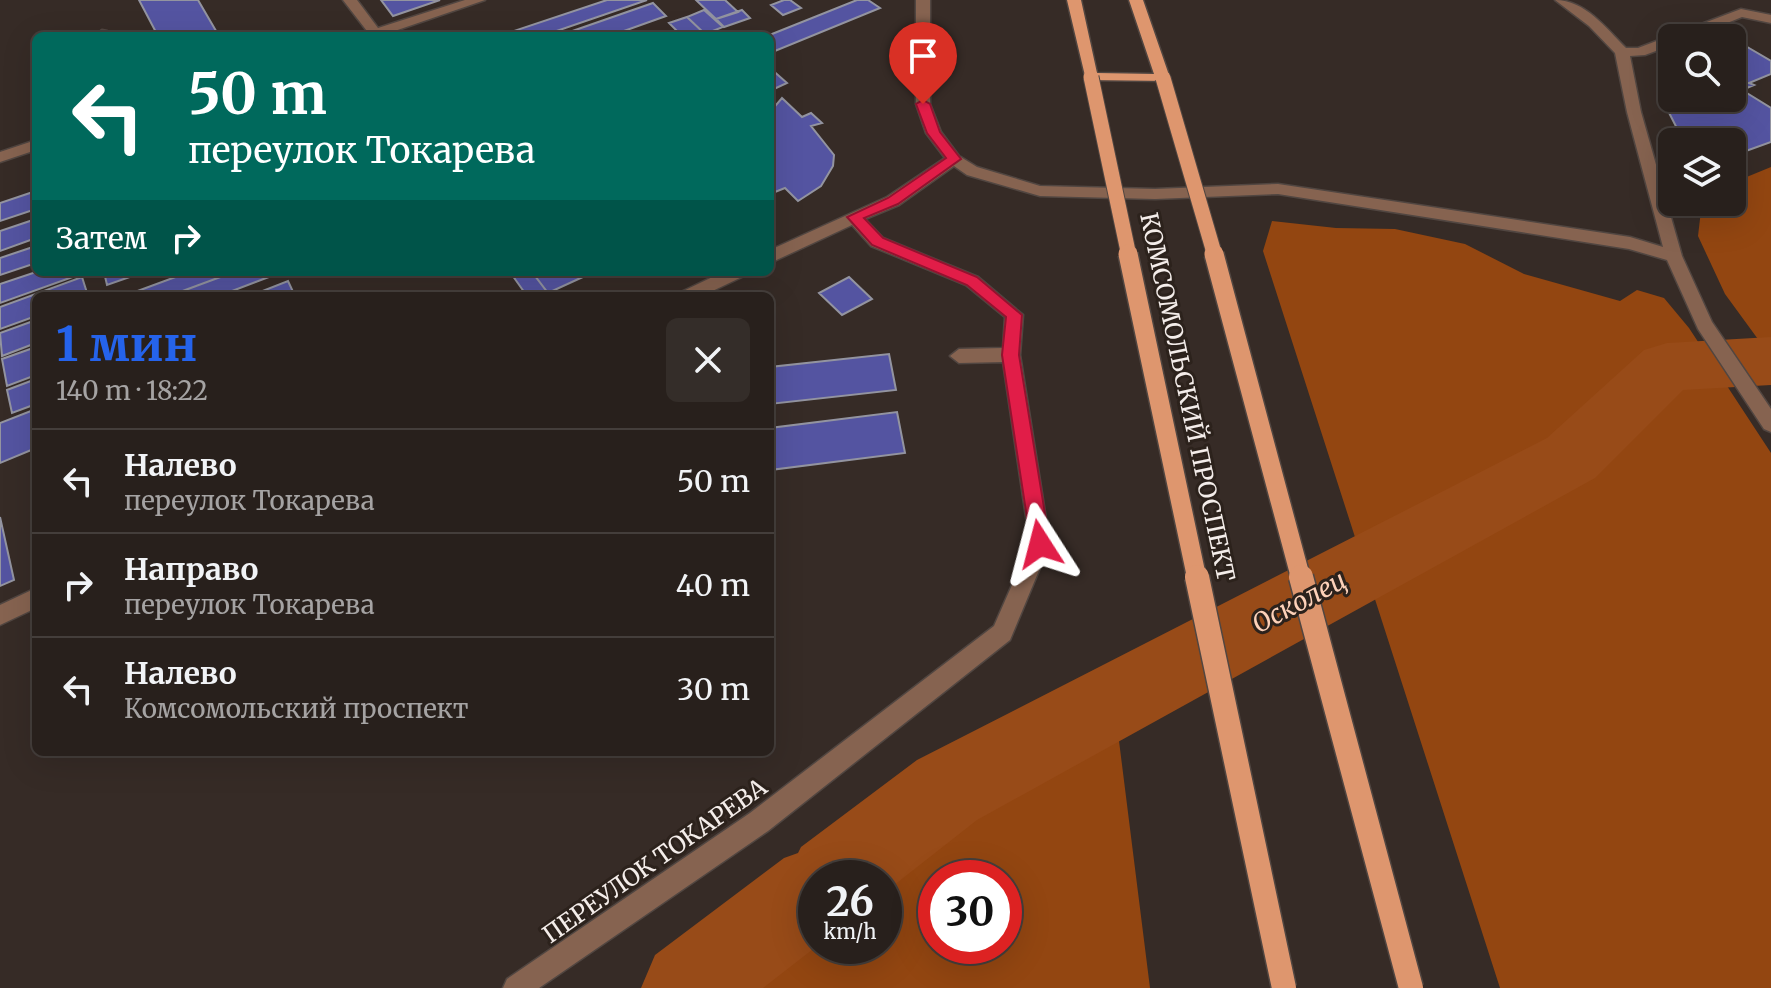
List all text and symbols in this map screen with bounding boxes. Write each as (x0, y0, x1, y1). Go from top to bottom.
pin (889, 22, 957, 104)
map controls (1658, 24, 1746, 216)
button: search (1658, 24, 1746, 112)
icon: arrive (901, 34, 945, 78)
text: 50 m (188, 59, 327, 129)
icon: left (56, 64, 160, 168)
text: переулок Токарева (188, 128, 535, 173)
button: layers (1658, 128, 1746, 216)
street label: КОМСОМОЛЬСКИЙ ПРОСПЕКТ (1133, 210, 1242, 584)
icon: right (164, 216, 208, 260)
text: Затем (56, 219, 148, 257)
text: 1 мин (56, 314, 197, 374)
button: close (666, 318, 750, 402)
text: 140 m · 18:22 (56, 374, 208, 407)
text: Налево (124, 446, 237, 484)
icon: left (56, 459, 100, 503)
text: 50 m (677, 462, 750, 500)
text: переулок Токарева (124, 484, 375, 517)
position arrow (998, 502, 1082, 586)
text: Направо (124, 550, 258, 588)
icon: right (56, 563, 100, 607)
water label: Осколец (1246, 563, 1352, 640)
text: 40 m (676, 566, 750, 604)
text: переулок Токарева (124, 588, 375, 621)
text: Налево (124, 654, 237, 692)
icon: left (56, 667, 100, 711)
text: 30 m (677, 670, 750, 708)
text: Комсомольский проспект (124, 692, 469, 725)
street label: ПЕРЕУЛОК ТОКАРЕВА (536, 771, 774, 950)
speed limit sign: 30 (918, 860, 1022, 964)
text: 26 (826, 877, 874, 927)
text: km/h (824, 919, 876, 944)

